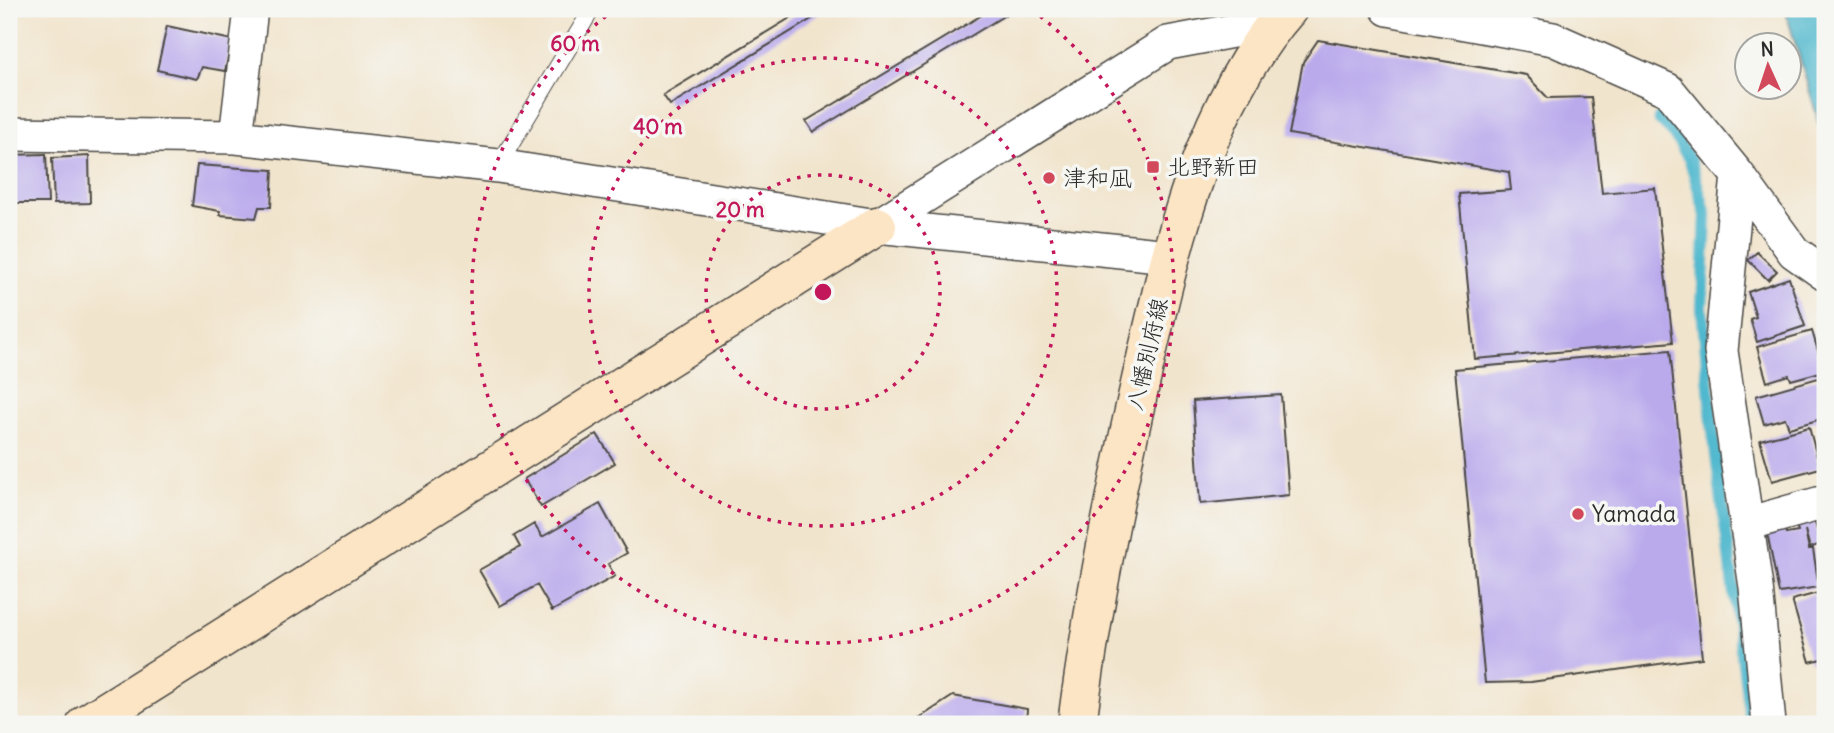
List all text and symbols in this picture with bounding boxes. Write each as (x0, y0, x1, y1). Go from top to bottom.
text: 60 m (550, 30, 600, 57)
north arrow (1732, 32, 1802, 102)
text: N (1760, 37, 1774, 61)
text: 40 m (633, 113, 683, 140)
place label: 北野新田 (1167, 152, 1259, 181)
marker: 北野新田 (1145, 159, 1161, 175)
place label: 津和凪 (1063, 163, 1132, 192)
marker: 津和凪 (1041, 170, 1057, 186)
text: 20 m (716, 196, 765, 223)
centre of rings (811, 280, 835, 304)
street label: 八幡別府線 (1119, 295, 1174, 413)
place label: Yamada (1592, 499, 1676, 528)
marker: Yamada (1570, 506, 1586, 522)

